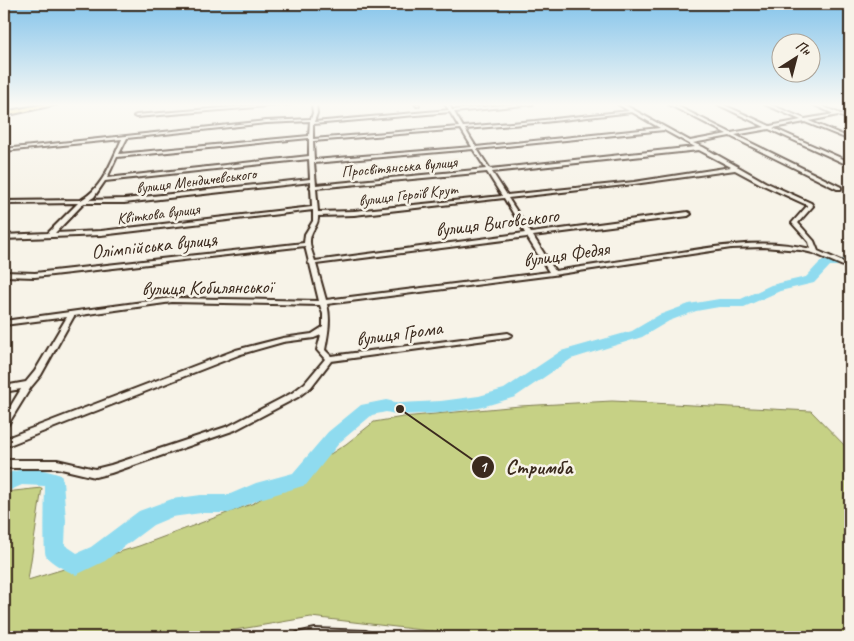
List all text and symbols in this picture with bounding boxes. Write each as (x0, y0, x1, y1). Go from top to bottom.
north arrow (772, 32, 822, 82)
text: Пн (792, 37, 815, 60)
street label: Просвітянська вулиця (341, 152, 459, 182)
street label: вулиця Мендичевського (135, 163, 260, 198)
street label: вулиця Героїв Крут (357, 179, 460, 211)
street label: Квіткова вулиця (116, 199, 202, 229)
street label: вулиця Виговського (434, 202, 561, 242)
street label: Олімпійська вулиця (90, 226, 219, 265)
street label: вулиця Федяя (522, 236, 613, 273)
street label: вулиця Кобилянської (142, 274, 277, 301)
street label: вулиця Грома (354, 315, 446, 352)
callout: Стримба (470, 449, 582, 485)
text: Стримба (506, 454, 574, 480)
text: 1 (480, 458, 489, 477)

